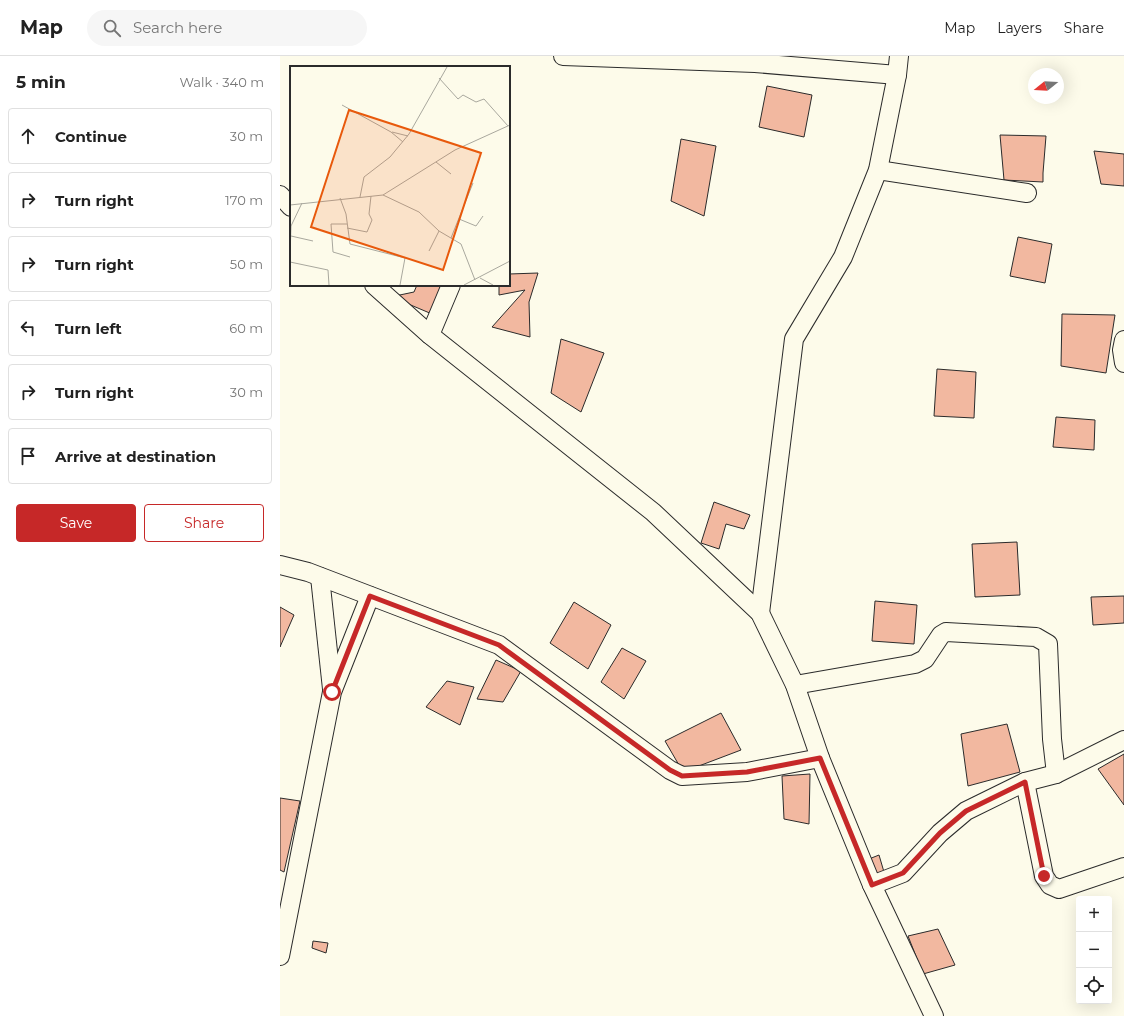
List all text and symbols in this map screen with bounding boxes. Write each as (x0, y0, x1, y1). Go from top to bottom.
search box (87, 10, 367, 46)
text: Map (20, 16, 63, 39)
icon: search (101, 17, 123, 39)
text: Search here (133, 18, 222, 37)
text: Map (944, 19, 975, 37)
text: Layers (997, 19, 1042, 37)
text: Share (1064, 19, 1104, 37)
inset map (290, 66, 510, 286)
north arrow (1028, 68, 1064, 104)
text: 5 min (16, 72, 66, 92)
text: Walk · 340 m (180, 74, 264, 90)
icon: ahead (17, 125, 39, 147)
text: Continue (55, 127, 127, 146)
text: 30 m (230, 128, 263, 144)
icon: right (17, 189, 39, 211)
text: Turn right (55, 191, 134, 210)
text: 170 m (225, 192, 263, 208)
icon: right (17, 253, 39, 275)
text: Turn right (55, 255, 134, 274)
text: 50 m (230, 256, 263, 272)
icon: left (17, 317, 39, 339)
text: Turn left (55, 319, 122, 338)
text: 60 m (229, 320, 263, 336)
icon: right (17, 381, 39, 403)
text: Turn right (55, 383, 134, 402)
text: 30 m (230, 384, 263, 400)
icon: arrive (17, 445, 39, 467)
text: Arrive at destination (55, 447, 216, 466)
button: Save (16, 504, 136, 542)
button: Share (144, 504, 264, 542)
route start (323, 683, 341, 701)
route end (1035, 867, 1053, 885)
map controls (1076, 896, 1112, 1004)
button: + (1076, 896, 1112, 932)
button: − (1076, 932, 1112, 968)
button: locate (1076, 968, 1112, 1004)

